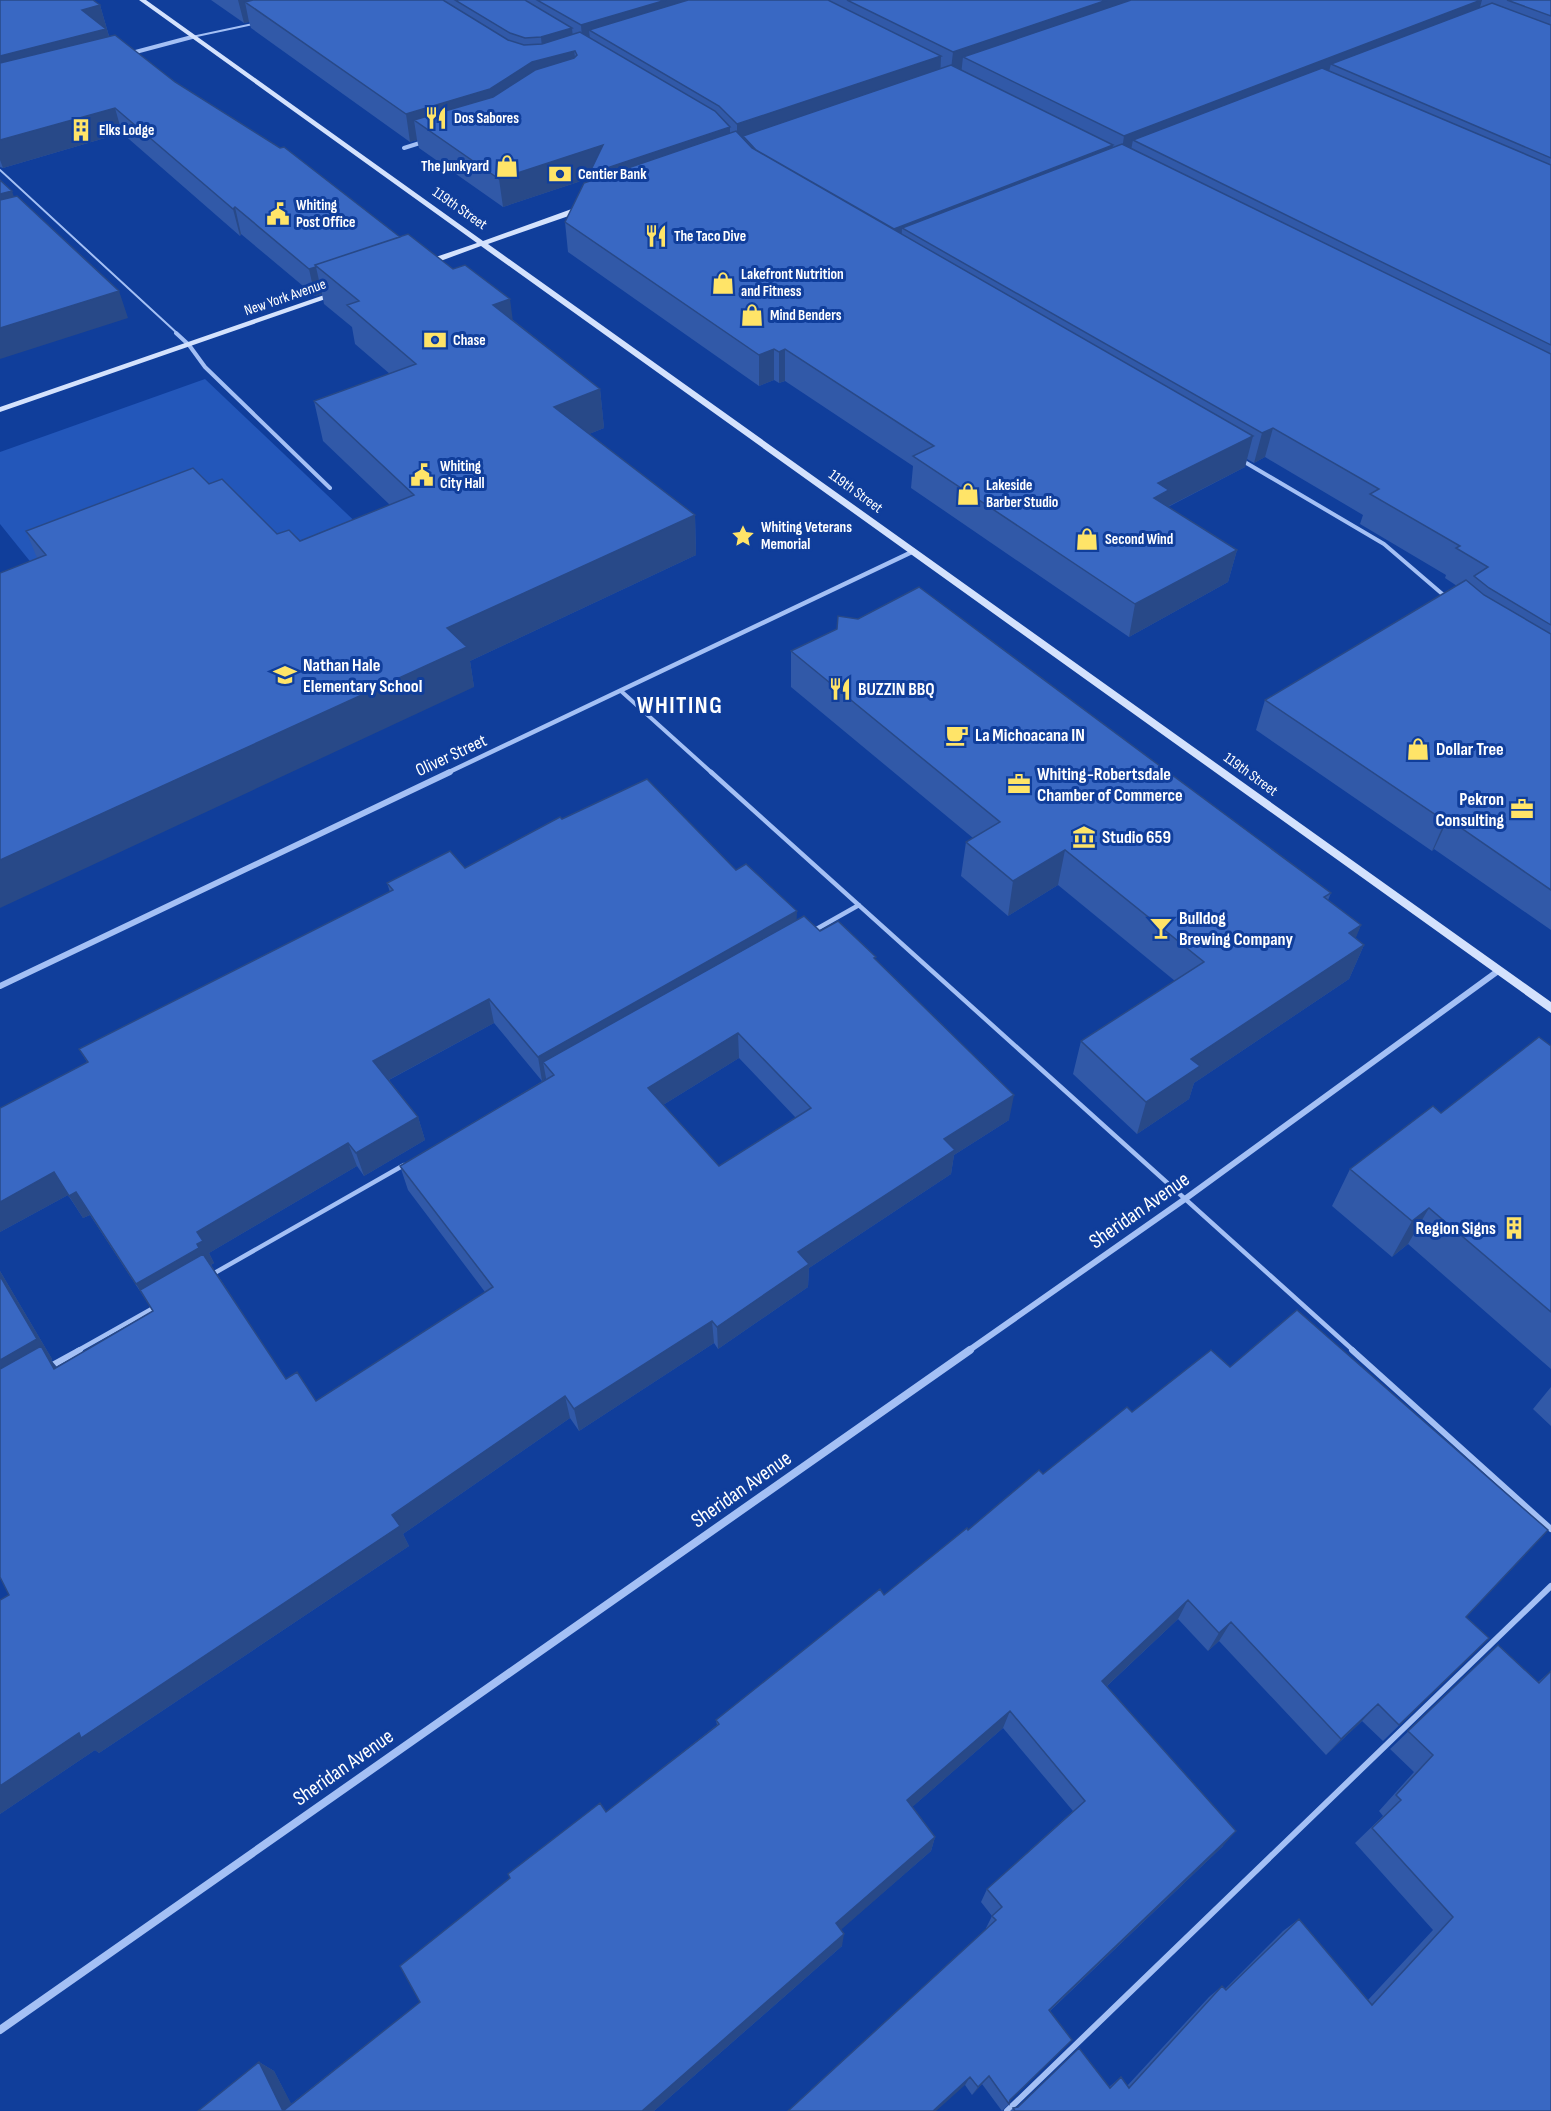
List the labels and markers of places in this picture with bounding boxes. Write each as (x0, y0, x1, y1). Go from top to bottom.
restaurant icon: Dos Sabores (423, 105, 449, 131)
place label: Dos Sabores (454, 109, 519, 128)
building icon: Elks Lodge (68, 117, 94, 143)
place label: Elks Lodge (99, 121, 154, 140)
shop icon: The Junkyard (494, 153, 520, 179)
place label: The Junkyard (421, 157, 489, 176)
bank icon: Centier Bank (547, 161, 573, 187)
place label: Centier Bank (578, 165, 647, 184)
place label: Whiting Post Office (296, 196, 356, 232)
public building icon: Whiting Post Office (265, 201, 291, 227)
restaurant icon: The Taco Dive (643, 223, 669, 249)
place label: The Taco Dive (674, 227, 746, 246)
place label: Lakefront Nutrition and Fitness (741, 265, 844, 301)
shop icon: Lakefront Nutrition and Fitness (710, 270, 736, 296)
shop icon: Mind Benders (739, 302, 765, 328)
place label: Mind Benders (770, 306, 842, 325)
bank icon: Chase (422, 327, 448, 353)
place label: Chase (453, 331, 486, 350)
place label: Whiting City Hall (440, 457, 485, 493)
public building icon: Whiting City Hall (409, 462, 435, 488)
place label: Lakeside Barber Studio (986, 476, 1058, 512)
shop icon: Lakeside Barber Studio (955, 481, 981, 507)
place label: Whiting Veterans Memorial (761, 518, 852, 554)
place icon: Whiting Veterans Memorial (730, 523, 756, 549)
shop icon: Second Wind (1074, 526, 1100, 552)
place label: Second Wind (1105, 530, 1173, 549)
place label: Nathan Hale Elementary School (303, 655, 422, 697)
school or university icon: Nathan Hale Elementary School (272, 662, 298, 688)
restaurant icon: BUZZIN BBQ (827, 676, 853, 702)
place label: BUZZIN BBQ (858, 679, 935, 700)
cafe icon: La Michoacana IN (944, 722, 970, 748)
place label: La Michoacana IN (975, 725, 1085, 746)
shop icon: Dollar Tree (1405, 736, 1431, 762)
place label: Dollar Tree (1436, 739, 1504, 760)
place label: Whiting-Robertsdale Chamber of Commerce (1037, 764, 1183, 806)
office icon: Whiting-Robertsdale Chamber of Commerce (1006, 771, 1032, 797)
place label: Pekron Consulting (1435, 789, 1504, 831)
office icon: Pekron Consulting (1509, 796, 1535, 822)
museum icon: Studio 659 (1071, 824, 1097, 850)
place label: Studio 659 (1102, 827, 1171, 848)
place label: Bulldog Brewing Company (1179, 908, 1293, 950)
bar icon: Bulldog Brewing Company (1148, 915, 1174, 941)
building icon: Region Signs (1501, 1215, 1527, 1241)
place label: Region Signs (1416, 1218, 1496, 1239)

